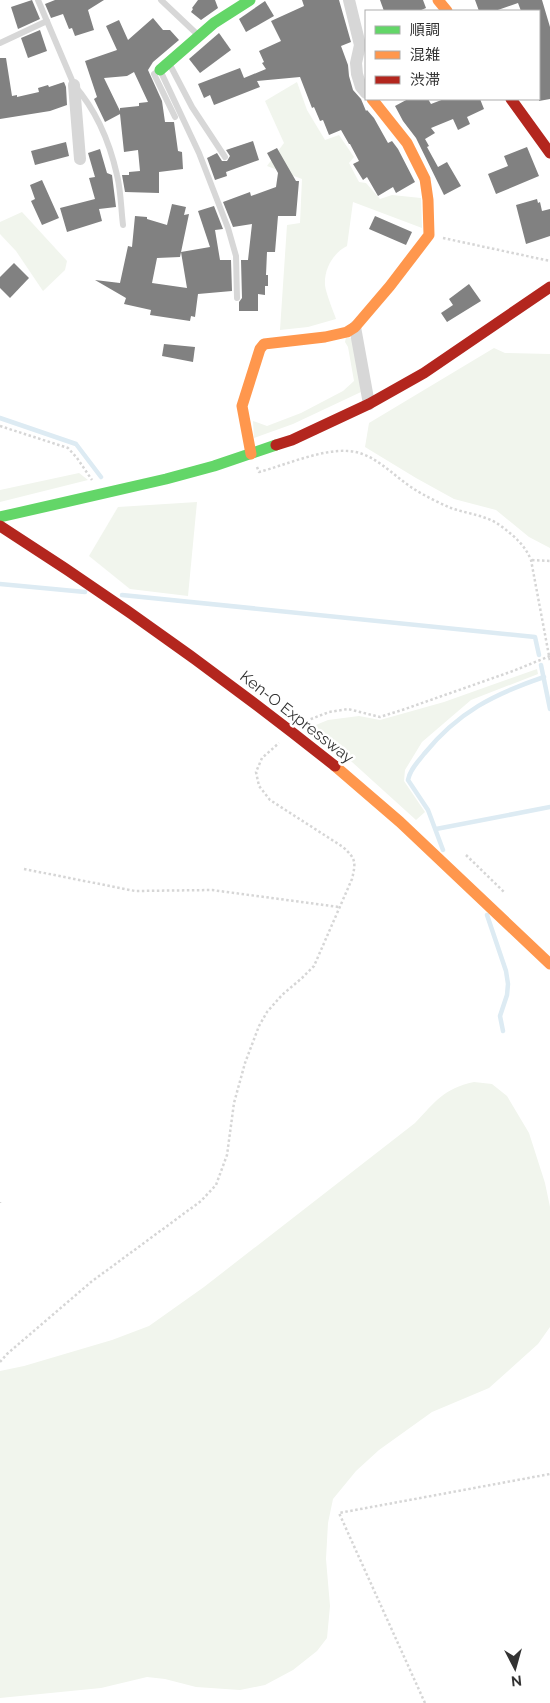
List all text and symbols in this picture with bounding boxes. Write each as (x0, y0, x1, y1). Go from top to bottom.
legend (365, 10, 540, 100)
text: 順調 (410, 21, 440, 39)
text: 混雑 (410, 46, 440, 64)
text: 渋滞 (410, 71, 440, 89)
street label: Ken-O Expressway (236, 667, 358, 767)
north arrow (490, 1643, 540, 1693)
text: N (510, 1672, 523, 1689)

